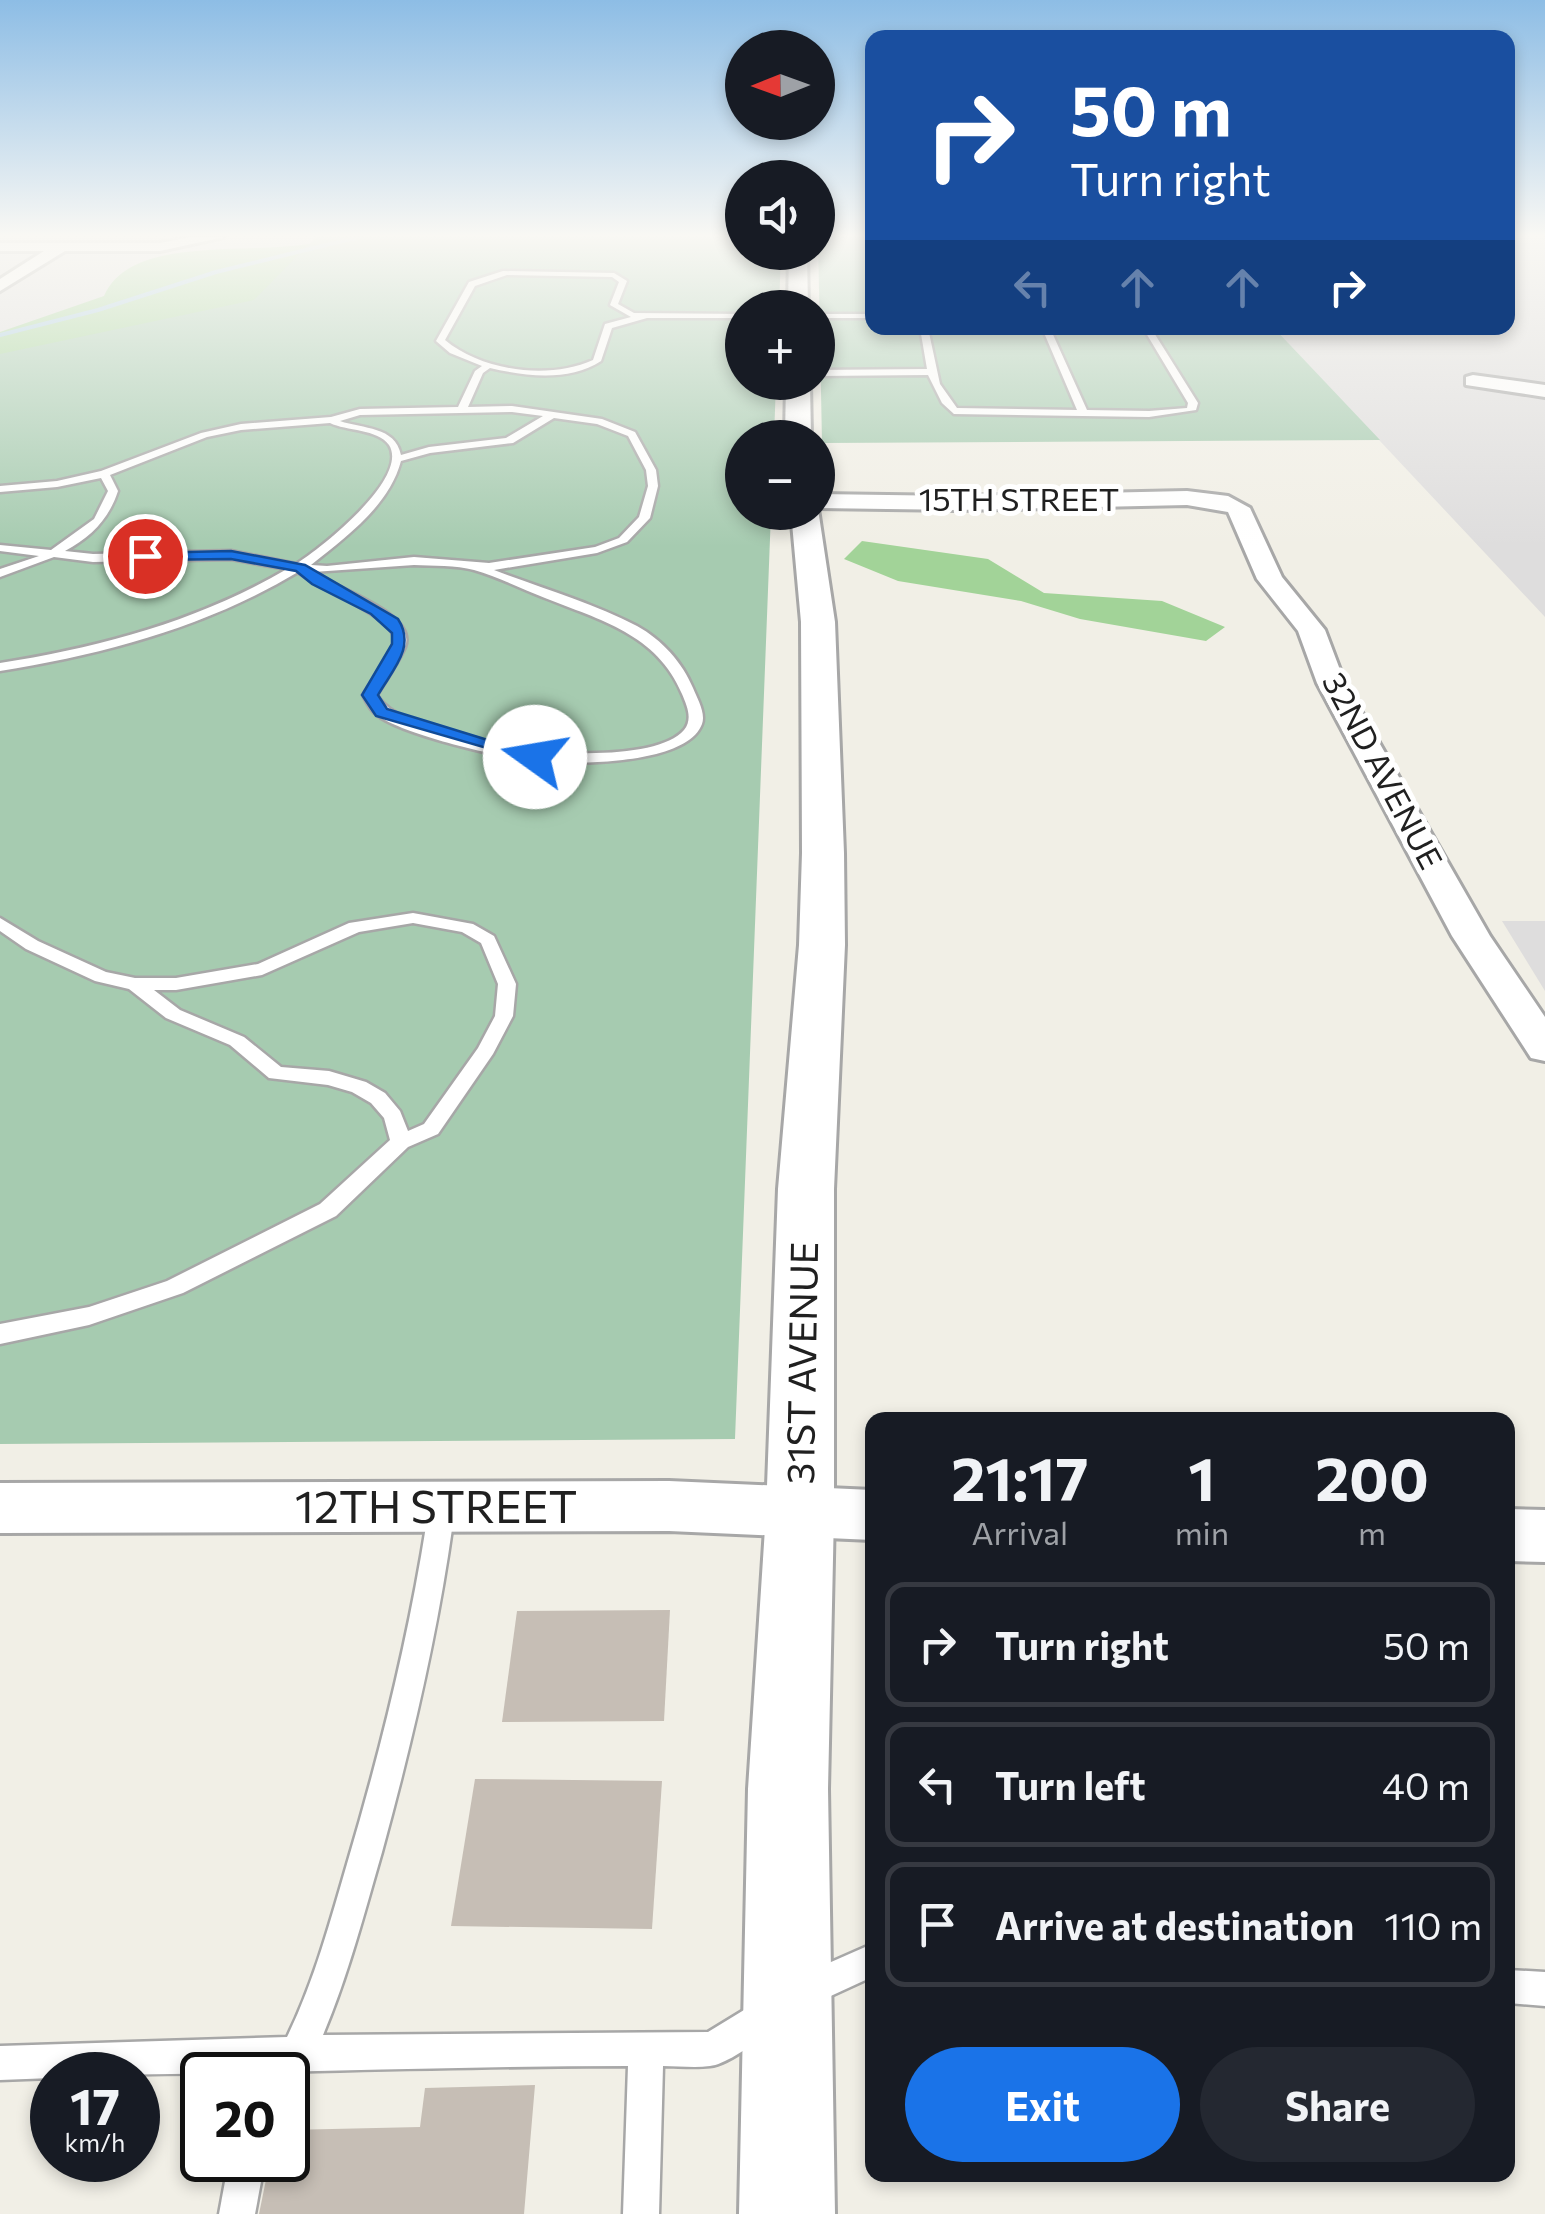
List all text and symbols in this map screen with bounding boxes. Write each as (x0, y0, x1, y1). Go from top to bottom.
north arrow (725, 30, 835, 140)
map controls (725, 30, 835, 530)
text: 50 m (1070, 65, 1232, 150)
icon: right (905, 70, 1035, 200)
text: Turn right (1070, 150, 1271, 205)
button: sound (725, 160, 835, 270)
icon: left (1005, 260, 1060, 315)
icon: ahead (1110, 260, 1165, 315)
icon: ahead (1215, 260, 1270, 315)
icon: right (1320, 260, 1375, 315)
button: + (725, 290, 835, 400)
button: − (725, 420, 835, 530)
street label: 15TH STREET (919, 478, 1119, 518)
pin (103, 514, 188, 599)
icon: arrive (118, 529, 173, 584)
street label: 32ND AVENUE (1315, 665, 1452, 875)
position arrow (483, 705, 587, 809)
street label: 31ST AVENUE (775, 1241, 826, 1485)
text: 21:17 (951, 1440, 1088, 1513)
text: 1 (1188, 1440, 1215, 1513)
text: 200 (1315, 1440, 1429, 1513)
street label: 12TH STREET (295, 1477, 577, 1532)
text: Arrival (971, 1512, 1068, 1552)
text: min (1175, 1512, 1229, 1552)
text: m (1358, 1512, 1386, 1552)
icon: right (910, 1617, 965, 1672)
text: Turn right (995, 1621, 1169, 1668)
text: 50 m (1383, 1621, 1470, 1668)
icon: left (910, 1757, 965, 1812)
text: Turn left (995, 1761, 1146, 1808)
text: 40 m (1382, 1761, 1470, 1808)
icon: arrive (910, 1897, 965, 1952)
text: Arrive at destination (995, 1901, 1354, 1948)
text: 110 m (1384, 1901, 1482, 1948)
button: Exit (905, 2047, 1180, 2162)
button: Share (1200, 2047, 1475, 2162)
speed limit sign: 20 (180, 2052, 310, 2182)
text: 17 (70, 2074, 120, 2135)
text: km/h (65, 2127, 125, 2157)

